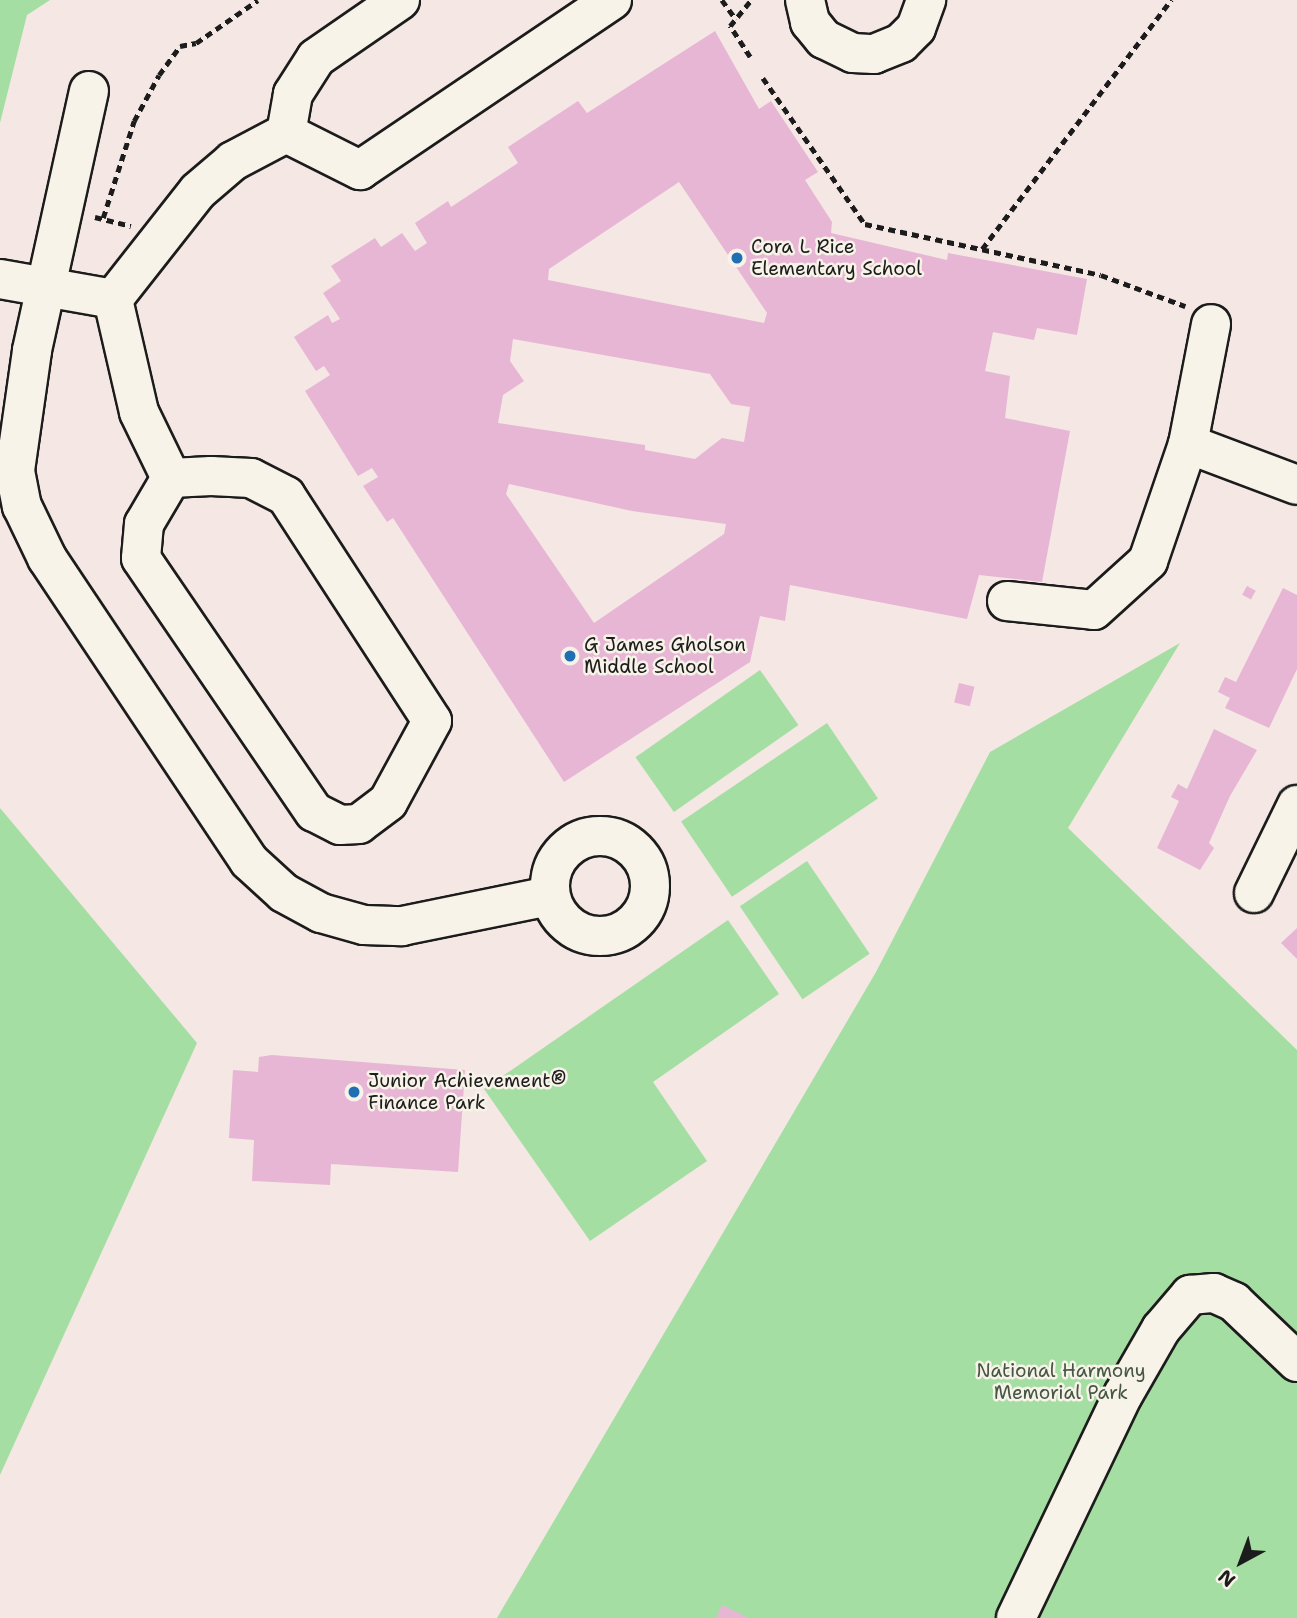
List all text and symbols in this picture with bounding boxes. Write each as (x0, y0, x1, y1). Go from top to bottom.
place label: Cora L Rice Elementary School (751, 236, 922, 280)
marker: Cora L Rice Elementary School (729, 250, 745, 266)
place label: G James Gholson Middle School (584, 634, 746, 678)
marker: G James Gholson Middle School (562, 648, 578, 664)
place label: Junior Achievement® Finance Park (368, 1070, 566, 1114)
marker: Junior Achievement® Finance Park (346, 1084, 362, 1100)
park label: National Harmony Memorial Park (976, 1360, 1146, 1404)
north arrow (1206, 1527, 1276, 1597)
text: N (1213, 1564, 1241, 1593)

